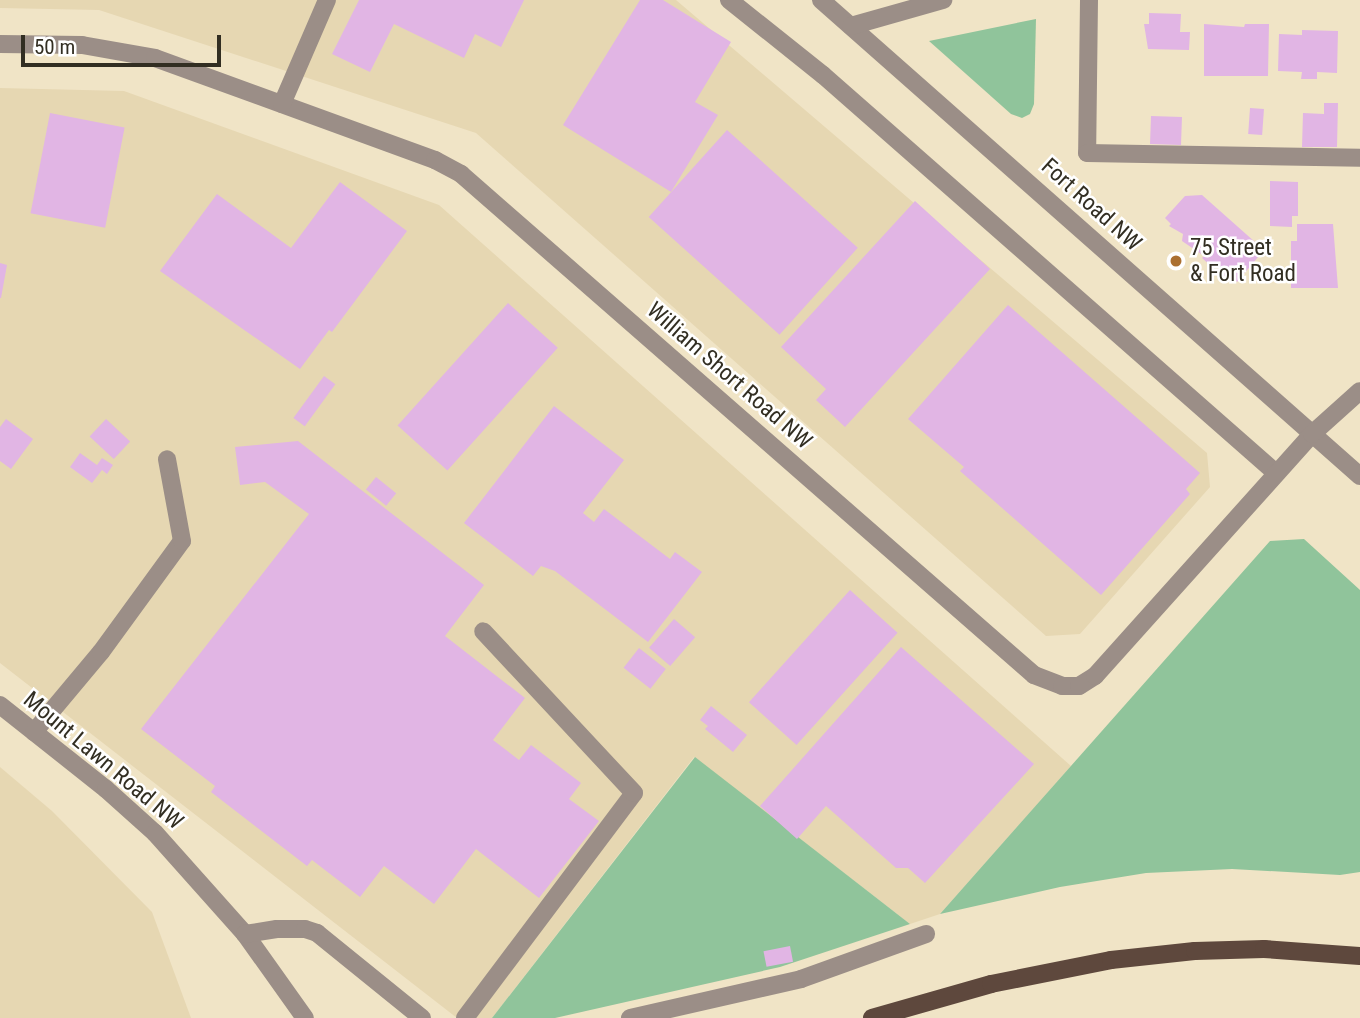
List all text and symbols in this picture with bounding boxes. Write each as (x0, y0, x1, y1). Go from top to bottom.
scale bar (24, 21, 224, 65)
text: 50 m (34, 35, 75, 59)
street label: Fort Road NW (1035, 153, 1147, 257)
place label: 75 Street & Fort Road (1190, 234, 1296, 288)
marker: 75 Street & Fort Road (1168, 253, 1184, 269)
street label: William Short Road NW (641, 297, 817, 455)
street label: Mount Lawn Road NW (18, 686, 188, 836)

